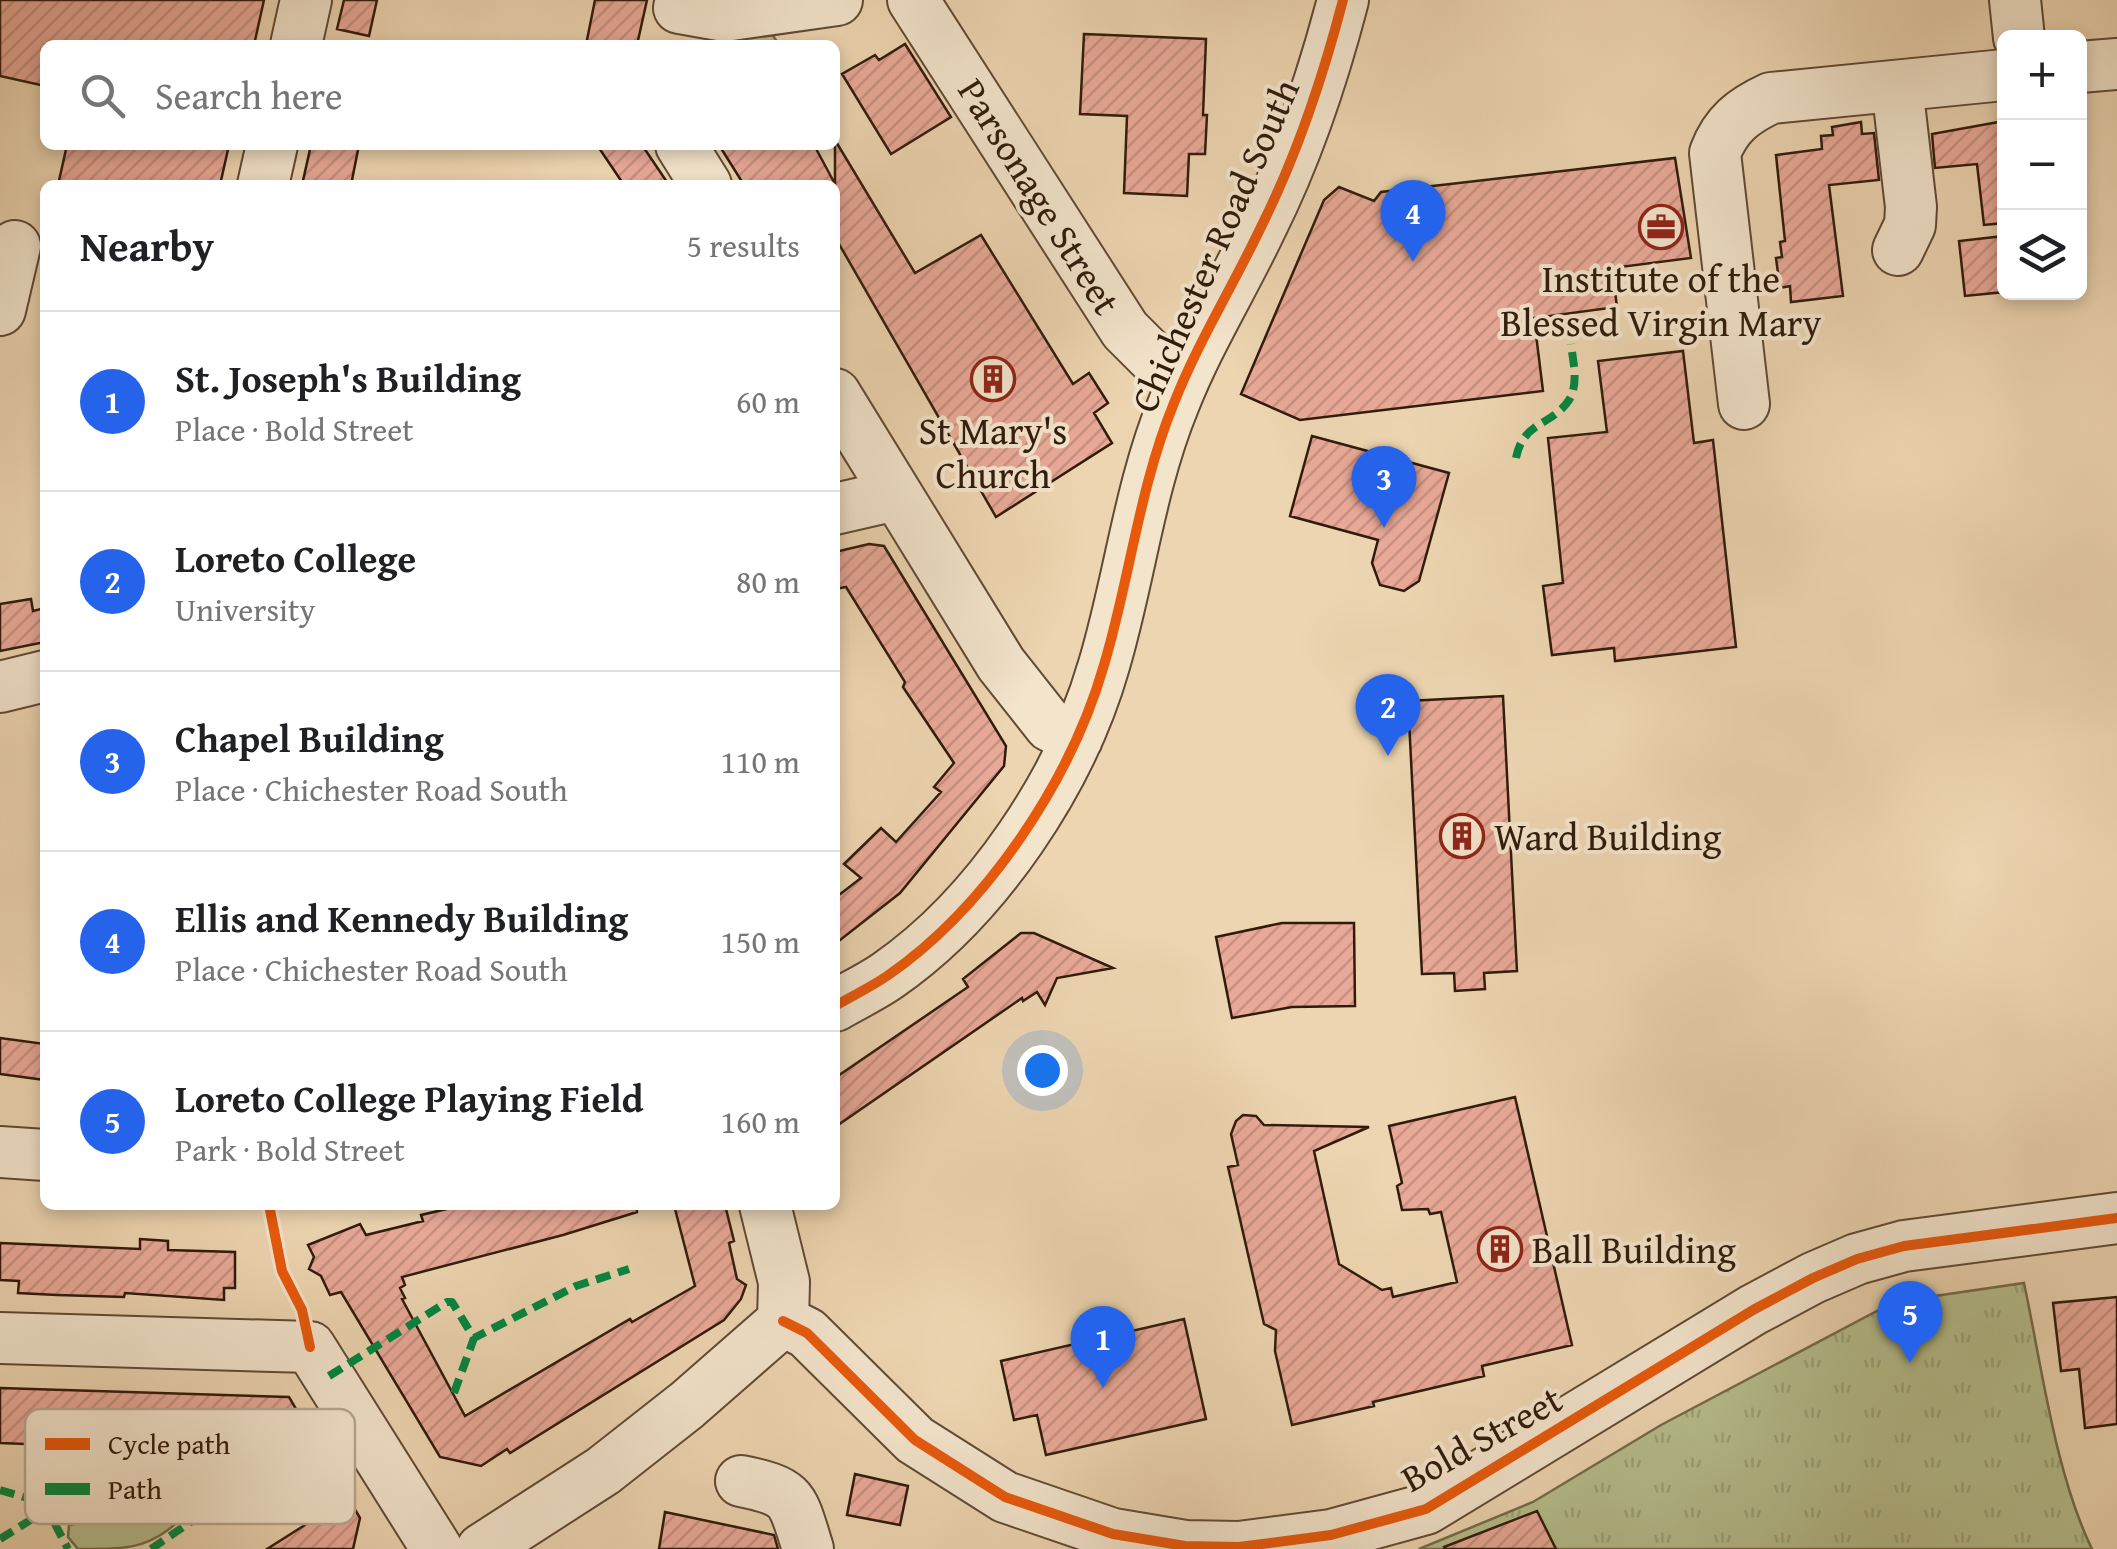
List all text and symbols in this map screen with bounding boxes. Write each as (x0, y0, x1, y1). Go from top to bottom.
map controls (1997, 30, 2087, 300)
button: + (1997, 30, 2087, 120)
search box (40, 40, 840, 150)
text: Search here (155, 67, 343, 123)
street label: Parsonage Street (945, 67, 1135, 325)
icon: search (75, 68, 130, 123)
street label: Chichester Road South (1115, 69, 1313, 421)
button: − (1997, 120, 2087, 210)
pin: 4 (1380, 180, 1446, 262)
office icon: Institute of the Blessed Virgin Mary (1638, 204, 1684, 250)
button: layers (1997, 210, 2087, 300)
text: Nearby (80, 215, 214, 276)
text: 5 results (687, 222, 800, 269)
place label: Institute of the Blessed Virgin Mary (1501, 250, 1822, 350)
text: St. Joseph's Building (175, 350, 521, 406)
building icon: St Mary's Church (970, 356, 1016, 402)
text: 1 (104, 378, 121, 425)
text: 60 m (736, 378, 800, 425)
place label: St Mary's Church (919, 402, 1067, 502)
text: Place · Bold Street (175, 406, 413, 453)
pin: 3 (1352, 446, 1416, 528)
text: Loreto College (175, 530, 416, 586)
text: 2 (104, 558, 121, 605)
text: 80 m (736, 558, 800, 605)
text: University (175, 586, 315, 633)
pin: 2 (1356, 674, 1420, 756)
text: Chapel Building (175, 710, 444, 766)
text: 3 (104, 738, 121, 785)
text: 110 m (721, 738, 800, 785)
text: Place · Chichester Road South (175, 766, 568, 813)
place label: Ward Building (1494, 808, 1721, 864)
building icon: Ward Building (1439, 813, 1485, 859)
text: Ellis and Kennedy Building (175, 890, 628, 946)
text: 4 (104, 918, 121, 965)
text: 150 m (721, 918, 800, 965)
text: Place · Chichester Road South (175, 946, 568, 993)
your location (1017, 1045, 1068, 1096)
text: Loreto College Playing Field (175, 1070, 644, 1126)
text: 5 (104, 1098, 121, 1145)
text: 160 m (721, 1098, 800, 1145)
text: Park · Bold Street (175, 1126, 405, 1173)
place label: Ball Building (1532, 1221, 1736, 1277)
building icon: Ball Building (1477, 1226, 1523, 1272)
pin: 5 (1878, 1280, 1942, 1363)
pin: 1 (1070, 1306, 1136, 1388)
street label: Bold Street (1390, 1371, 1572, 1505)
legend (25, 1409, 355, 1524)
text: Cycle path (108, 1423, 231, 1464)
text: Path (108, 1468, 162, 1509)

